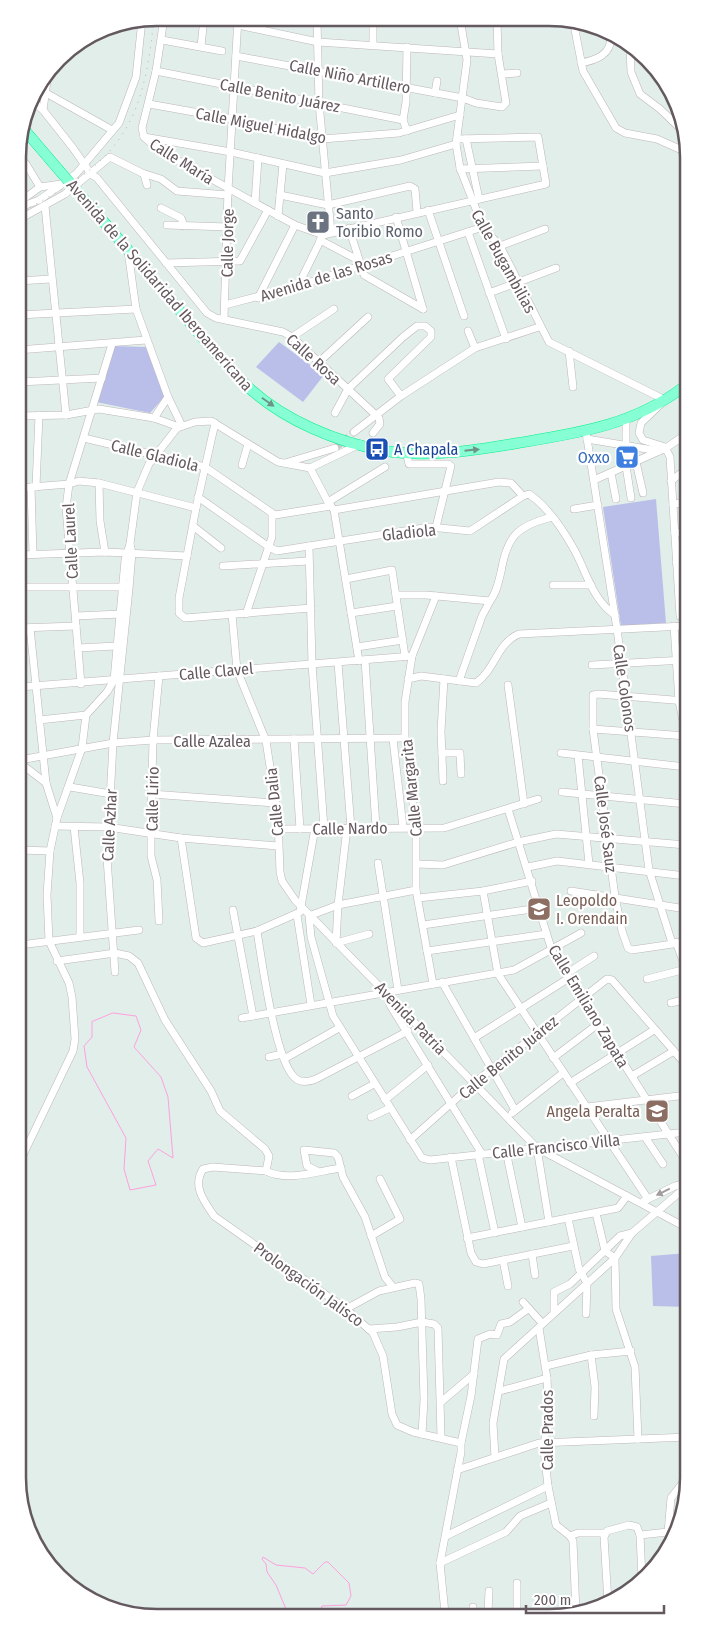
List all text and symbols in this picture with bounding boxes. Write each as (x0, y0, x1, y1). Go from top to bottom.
street label: Calle Niño Artillero (288, 55, 412, 98)
street label: Calle Benito Juárez (218, 75, 341, 116)
street label: Calle Miguel Hidalgo (194, 104, 328, 147)
street label: Calle María (146, 134, 218, 189)
street label: Avenida de la Solidaridad Iberoamericana (63, 176, 257, 395)
place label: Santo Toribio Romo (336, 204, 423, 241)
street label: Calle Bugambilias (467, 206, 540, 317)
street label: Calle Jorge (217, 208, 238, 278)
church icon: Santo Toribio Romo (305, 209, 331, 235)
street label: Avenida de las Rosas (258, 247, 395, 306)
street label: Calle Rosa (282, 330, 345, 389)
one-way arrow (261, 397, 274, 408)
street label: Calle Gladiola (109, 435, 201, 476)
bus stop icon: A Chapala (364, 436, 390, 462)
place label: A Chapala (394, 440, 459, 459)
supermarket icon: Oxxo (614, 444, 640, 470)
one-way arrow (464, 446, 480, 454)
place label: Oxxo (578, 448, 610, 467)
street label: Calle Laurel (59, 502, 82, 579)
street label: Gladiola (381, 520, 437, 545)
street label: Calle Colonos (609, 643, 640, 733)
street label: Calle Clavel (178, 659, 254, 684)
street label: Calle Azalea (173, 732, 251, 751)
street label: Calle Margarita (397, 738, 426, 838)
street label: Calle Lirio (142, 766, 163, 832)
street label: Calle Dalia (261, 767, 288, 837)
street label: Calle José Sauz (590, 775, 621, 874)
street label: Calle Azhar (98, 788, 121, 862)
street label: Calle Nardo (312, 818, 388, 839)
place label: Leopoldo I. Orendain (556, 891, 628, 928)
school or university icon: Leopoldo I. Orendain (526, 896, 552, 922)
street label: Calle Emiliano Zapata (544, 941, 633, 1071)
street label: Avenida Patria (371, 978, 450, 1059)
street label: Calle Benito Juárez (455, 1012, 562, 1103)
school or university icon: Angela Peralta (644, 1098, 670, 1124)
place label: Angela Peralta (546, 1102, 640, 1121)
street label: Calle Francisco Villa (491, 1130, 621, 1163)
one-way arrow (656, 1188, 670, 1196)
street label: Prolongación Jalisco (250, 1238, 367, 1331)
street label: Calle Prados (538, 1390, 557, 1470)
scale bar (526, 1582, 664, 1614)
text: 200 m (534, 1591, 571, 1609)

